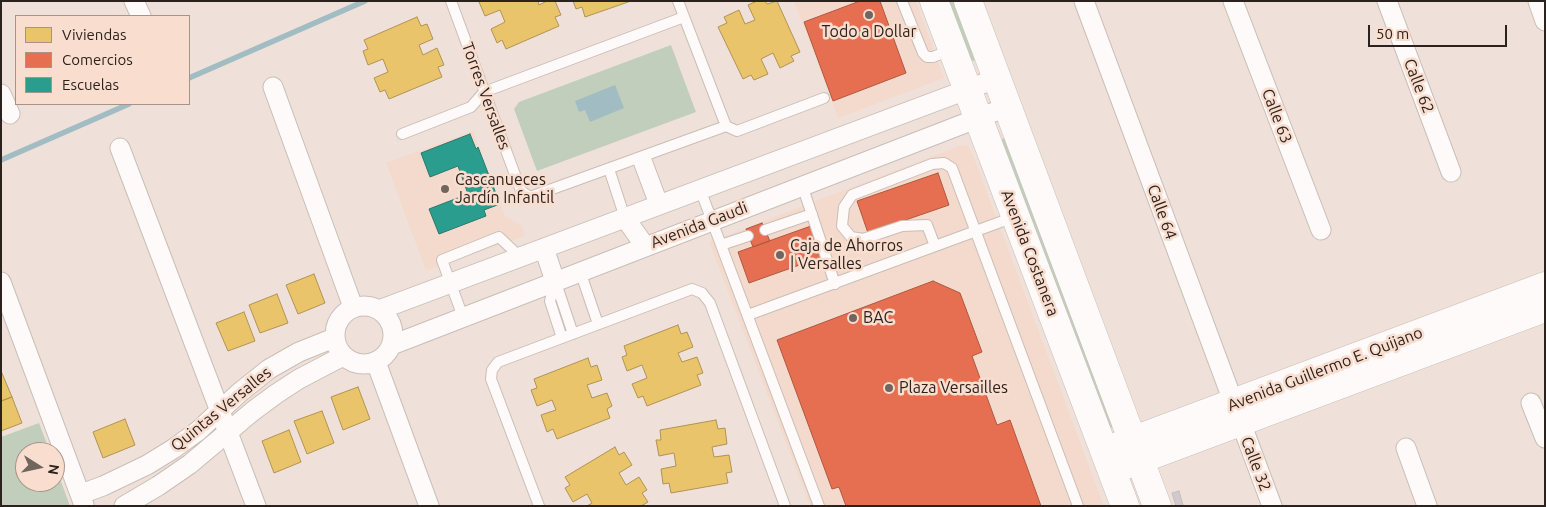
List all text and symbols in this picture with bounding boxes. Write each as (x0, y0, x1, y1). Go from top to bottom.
marker: Todo a Dollar (863, 9, 875, 21)
legend (15, 15, 190, 105)
scale bar (1371, 15, 1510, 47)
place label: Todo a Dollar (821, 22, 917, 42)
text: 50 m (1376, 25, 1409, 42)
text: Viviendas (62, 26, 126, 43)
street label: Torres Versalles (458, 40, 514, 152)
text: Comercios (62, 51, 133, 68)
street label: Calle 62 (1400, 56, 1438, 116)
text: Escuelas (62, 76, 119, 93)
street label: Calle 63 (1258, 86, 1296, 146)
place label: Cascanueces Jardín Infantil (455, 170, 554, 208)
street label: Calle 64 (1143, 182, 1181, 242)
marker: Cascanueces Jardín Infantil (439, 183, 451, 195)
street label: Avenida Costanera (997, 187, 1063, 319)
street label: Avenida Gaudi (648, 198, 750, 252)
place label: Caja de Ahorros | Versalles (790, 236, 903, 274)
marker: Caja de Ahorros | Versalles (774, 249, 786, 261)
place label: BAC (863, 308, 893, 328)
marker: BAC (847, 312, 859, 324)
street label: Avenida Guillermo E. Quijano (1225, 323, 1425, 415)
street label: Quintas Versalles (167, 363, 275, 455)
place label: Plaza Versailles (899, 378, 1008, 398)
marker: Plaza Versailles (883, 382, 895, 394)
street label: Calle 32 (1237, 434, 1275, 494)
north arrow (15, 442, 65, 492)
text: N (45, 463, 63, 476)

